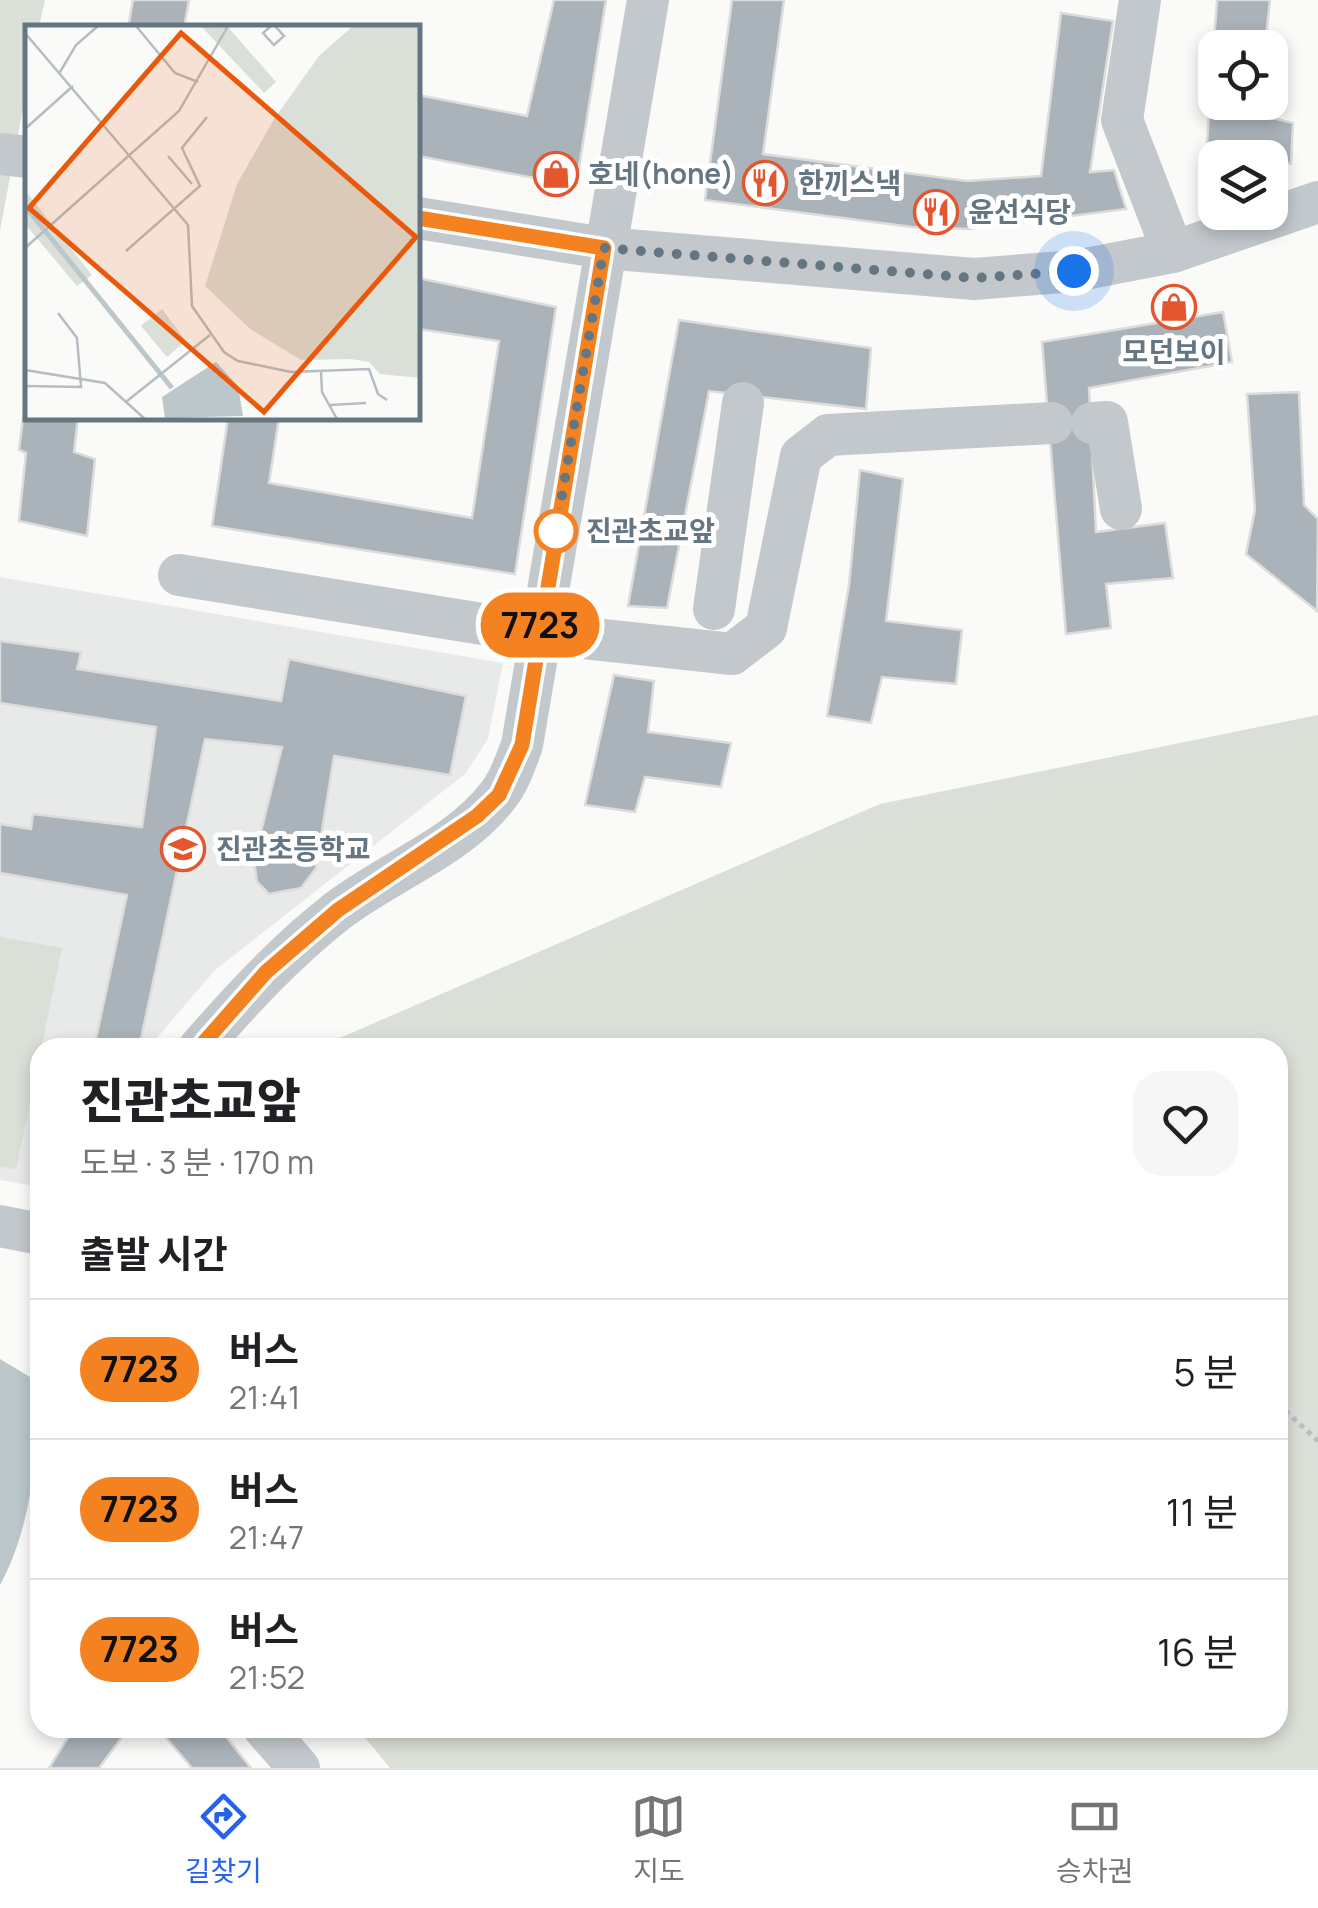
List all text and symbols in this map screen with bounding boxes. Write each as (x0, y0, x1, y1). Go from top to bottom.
inset map (25, 25, 420, 420)
map controls (1198, 30, 1288, 230)
button: locate (1198, 30, 1288, 120)
button: layers (1198, 140, 1288, 230)
shop icon: 호네(hone) (533, 151, 579, 197)
place label: 호네(hone) (588, 154, 734, 192)
restaurant icon: 한끼스낵 (742, 160, 788, 206)
place label: 한끼스낵 (798, 163, 901, 201)
restaurant icon: 윤선식당 (913, 189, 959, 235)
place label: 윤선식당 (968, 192, 1071, 230)
your location (1049, 246, 1099, 296)
shop icon: 모던보이 (1151, 284, 1197, 330)
place label: 모던보이 (1122, 332, 1226, 370)
marker: 진관초교앞 (535, 510, 577, 552)
place label: 진관초교앞 (586, 511, 715, 549)
line badge: 7723 (470, 592, 610, 658)
text: 7723 (501, 601, 579, 649)
school or university icon: 진관초등학교 (160, 826, 206, 872)
place label: 진관초등학교 (216, 829, 371, 867)
text: 진관초교앞 (80, 1067, 301, 1132)
button: heart (1133, 1071, 1238, 1176)
text: 도보 · 3 분 · 170 m (80, 1140, 314, 1184)
text: 출발 시간 (80, 1227, 227, 1279)
text: 버스 (229, 1323, 299, 1375)
text: 7723 (100, 1345, 179, 1393)
text: 5 분 (1173, 1345, 1238, 1397)
text: 21:41 (229, 1375, 300, 1419)
text: 버스 (229, 1463, 299, 1515)
text: 7723 (100, 1485, 179, 1533)
text: 11 분 (1166, 1485, 1238, 1537)
text: 21:47 (229, 1515, 304, 1559)
text: 버스 (229, 1603, 299, 1655)
text: 7723 (100, 1625, 179, 1673)
text: 16 분 (1157, 1625, 1238, 1677)
text: 21:52 (229, 1655, 305, 1699)
tab: 길찾기 (185, 1789, 262, 1889)
tab: 지도 (631, 1789, 686, 1889)
tab: 승차권 (1056, 1789, 1133, 1889)

